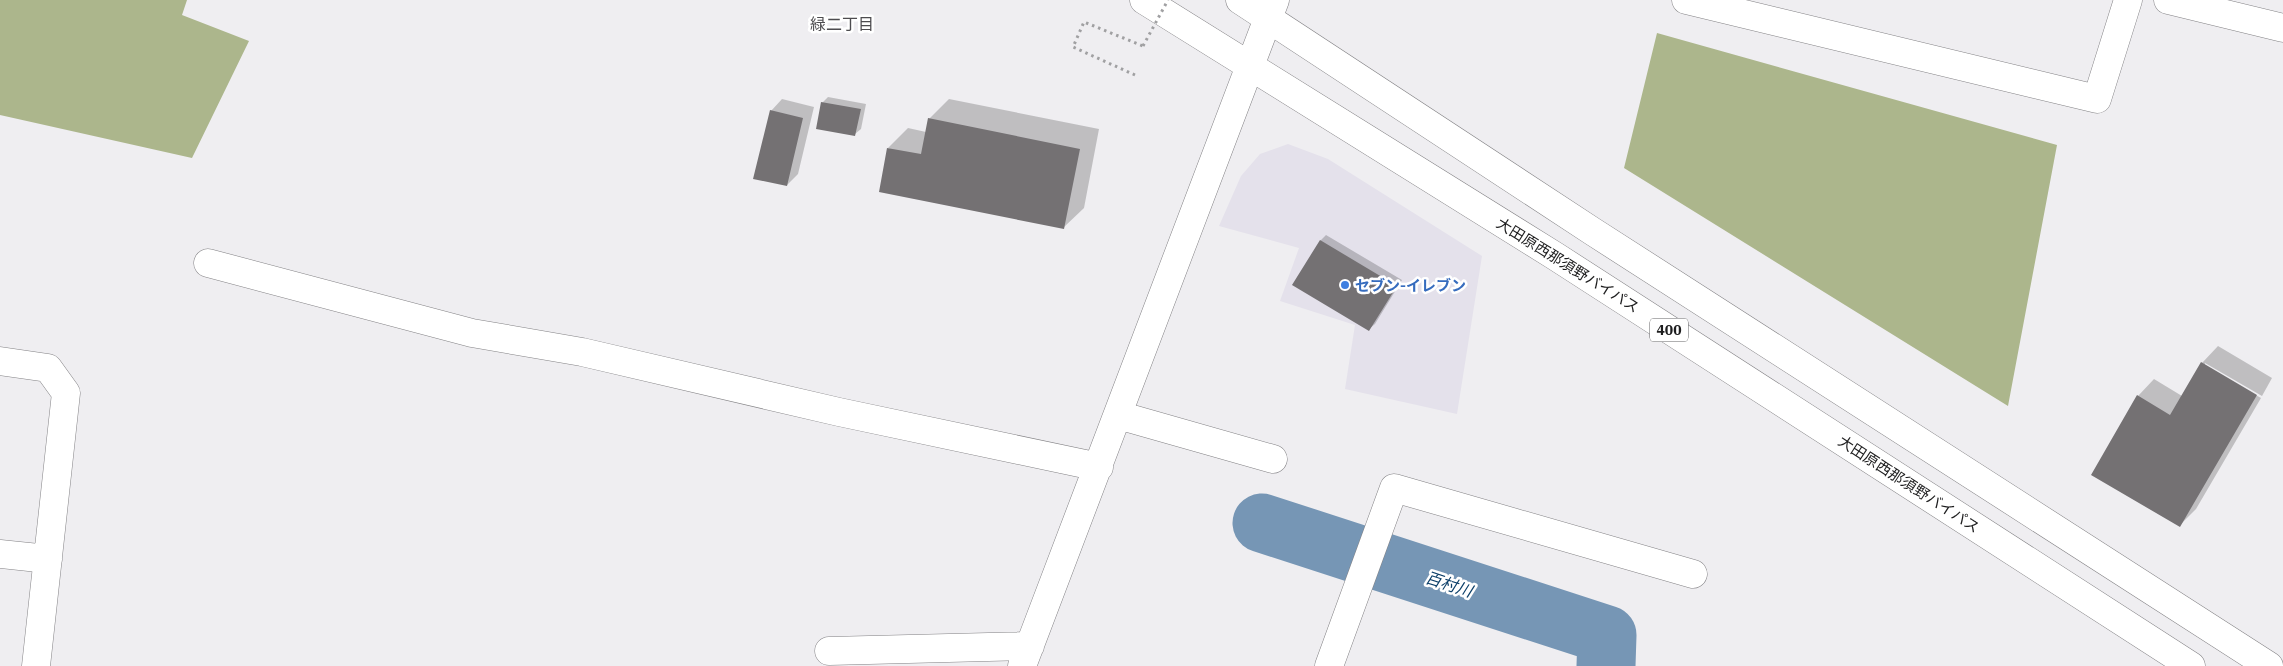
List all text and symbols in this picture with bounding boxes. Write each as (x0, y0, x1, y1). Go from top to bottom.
district label: 緑二丁目 (810, 14, 874, 34)
street label: 大田原西那須野バイパス (1493, 213, 1643, 317)
place label: セブン-イレブン (1355, 276, 1466, 295)
marker: セブン-イレブン (1339, 279, 1351, 291)
road number: 400 (1650, 318, 1688, 342)
street label: 大田原西那須野バイパス (1835, 431, 1983, 537)
water label: 百村川 (1423, 567, 1477, 602)

